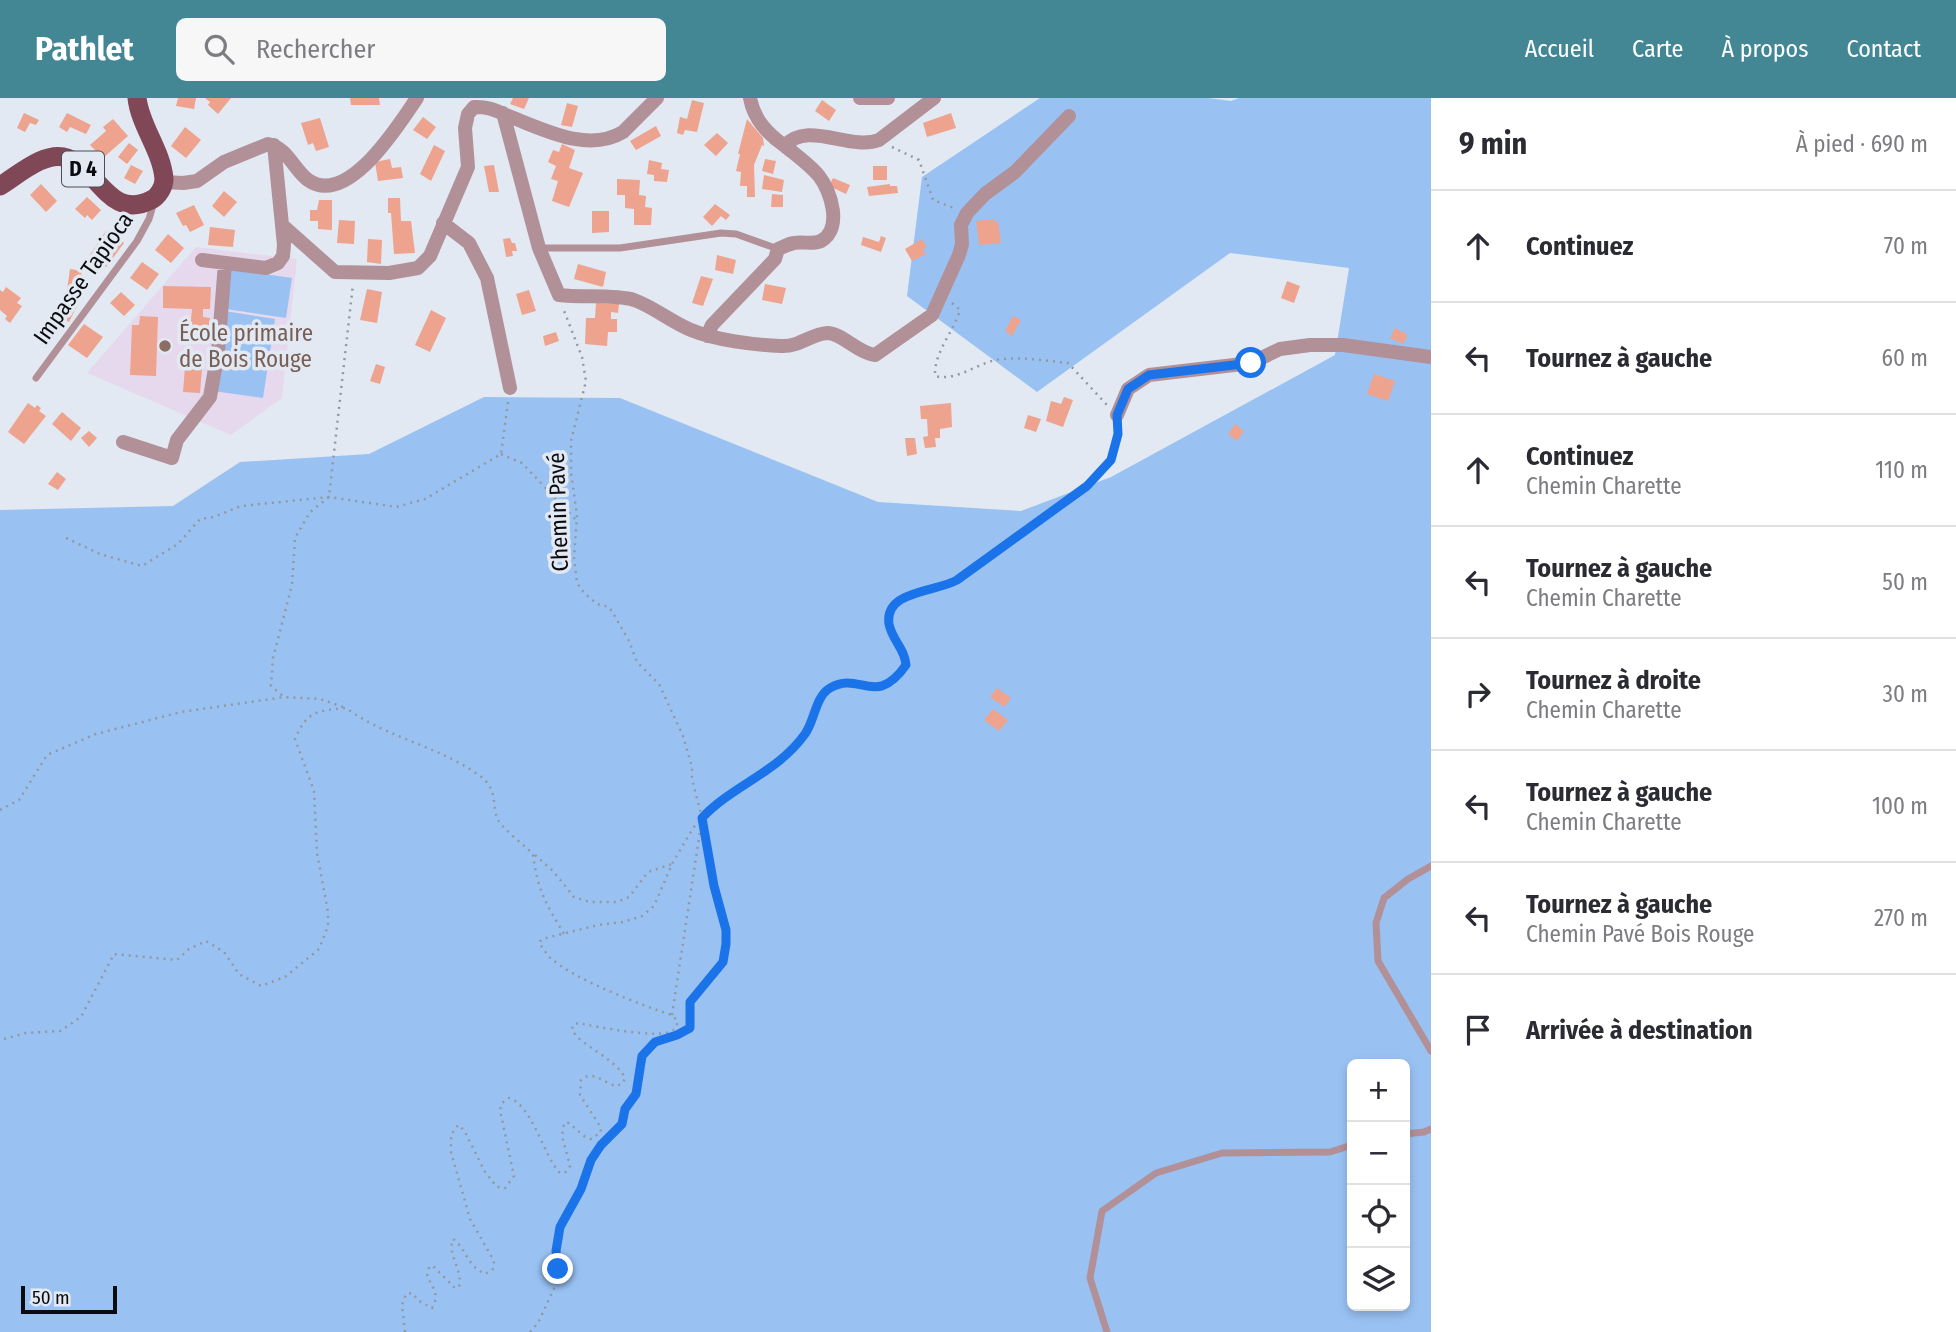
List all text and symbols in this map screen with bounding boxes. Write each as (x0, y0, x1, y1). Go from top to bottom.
search box (176, 18, 666, 81)
text: Pathlet (35, 29, 134, 69)
icon: search (200, 30, 238, 68)
text: Rechercher (256, 34, 375, 65)
text: Accueil (1525, 35, 1594, 63)
text: Carte (1632, 35, 1683, 63)
text: À propos (1721, 35, 1808, 63)
text: Contact (1846, 35, 1921, 63)
text: 9 min (1459, 126, 1527, 162)
text: À pied · 690 m (1796, 130, 1928, 158)
road number: D 4 (62, 152, 104, 186)
street label: Impasse Tapioca (27, 207, 139, 349)
icon: ahead (1459, 227, 1497, 265)
text: Continuez (1526, 231, 1633, 262)
text: 70 m (1884, 232, 1928, 260)
place label: École primaire de Bois Rouge (179, 318, 313, 373)
marker: École primaire de Bois Rouge (157, 338, 173, 354)
icon: left (1459, 339, 1497, 377)
text: Tournez à gauche (1526, 343, 1712, 374)
text: 60 m (1882, 344, 1928, 372)
route start (1235, 347, 1266, 378)
text: Continuez (1526, 441, 1633, 472)
icon: ahead (1459, 451, 1497, 489)
street label: Chemin Pavé (542, 452, 574, 572)
text: 110 m (1875, 456, 1928, 484)
text: Chemin Charette (1526, 472, 1682, 500)
text: Tournez à gauche (1526, 553, 1712, 584)
icon: left (1459, 563, 1497, 601)
text: 50 m (1882, 568, 1928, 596)
text: Chemin Charette (1526, 584, 1682, 612)
text: Tournez à droite (1526, 665, 1701, 696)
icon: right (1459, 675, 1497, 713)
text: 30 m (1883, 680, 1928, 708)
text: Chemin Charette (1526, 696, 1682, 724)
text: Tournez à gauche (1526, 777, 1712, 808)
icon: left (1459, 787, 1497, 825)
text: 100 m (1872, 792, 1928, 820)
text: Chemin Charette (1526, 808, 1682, 836)
text: Tournez à gauche (1526, 889, 1712, 920)
icon: left (1459, 899, 1497, 937)
text: 270 m (1874, 904, 1928, 932)
text: Chemin Pavé Bois Rouge (1526, 920, 1754, 948)
icon: arrive (1459, 1011, 1497, 1049)
text: Arrivée à destination (1526, 1015, 1753, 1046)
map controls (1347, 1059, 1410, 1311)
button: + (1347, 1059, 1410, 1122)
button: − (1347, 1122, 1410, 1185)
button: locate (1347, 1185, 1410, 1248)
button: layers (1347, 1248, 1410, 1311)
route end (542, 1253, 573, 1284)
scale bar (21, 1283, 117, 1315)
text: 50 m (32, 1286, 70, 1309)

